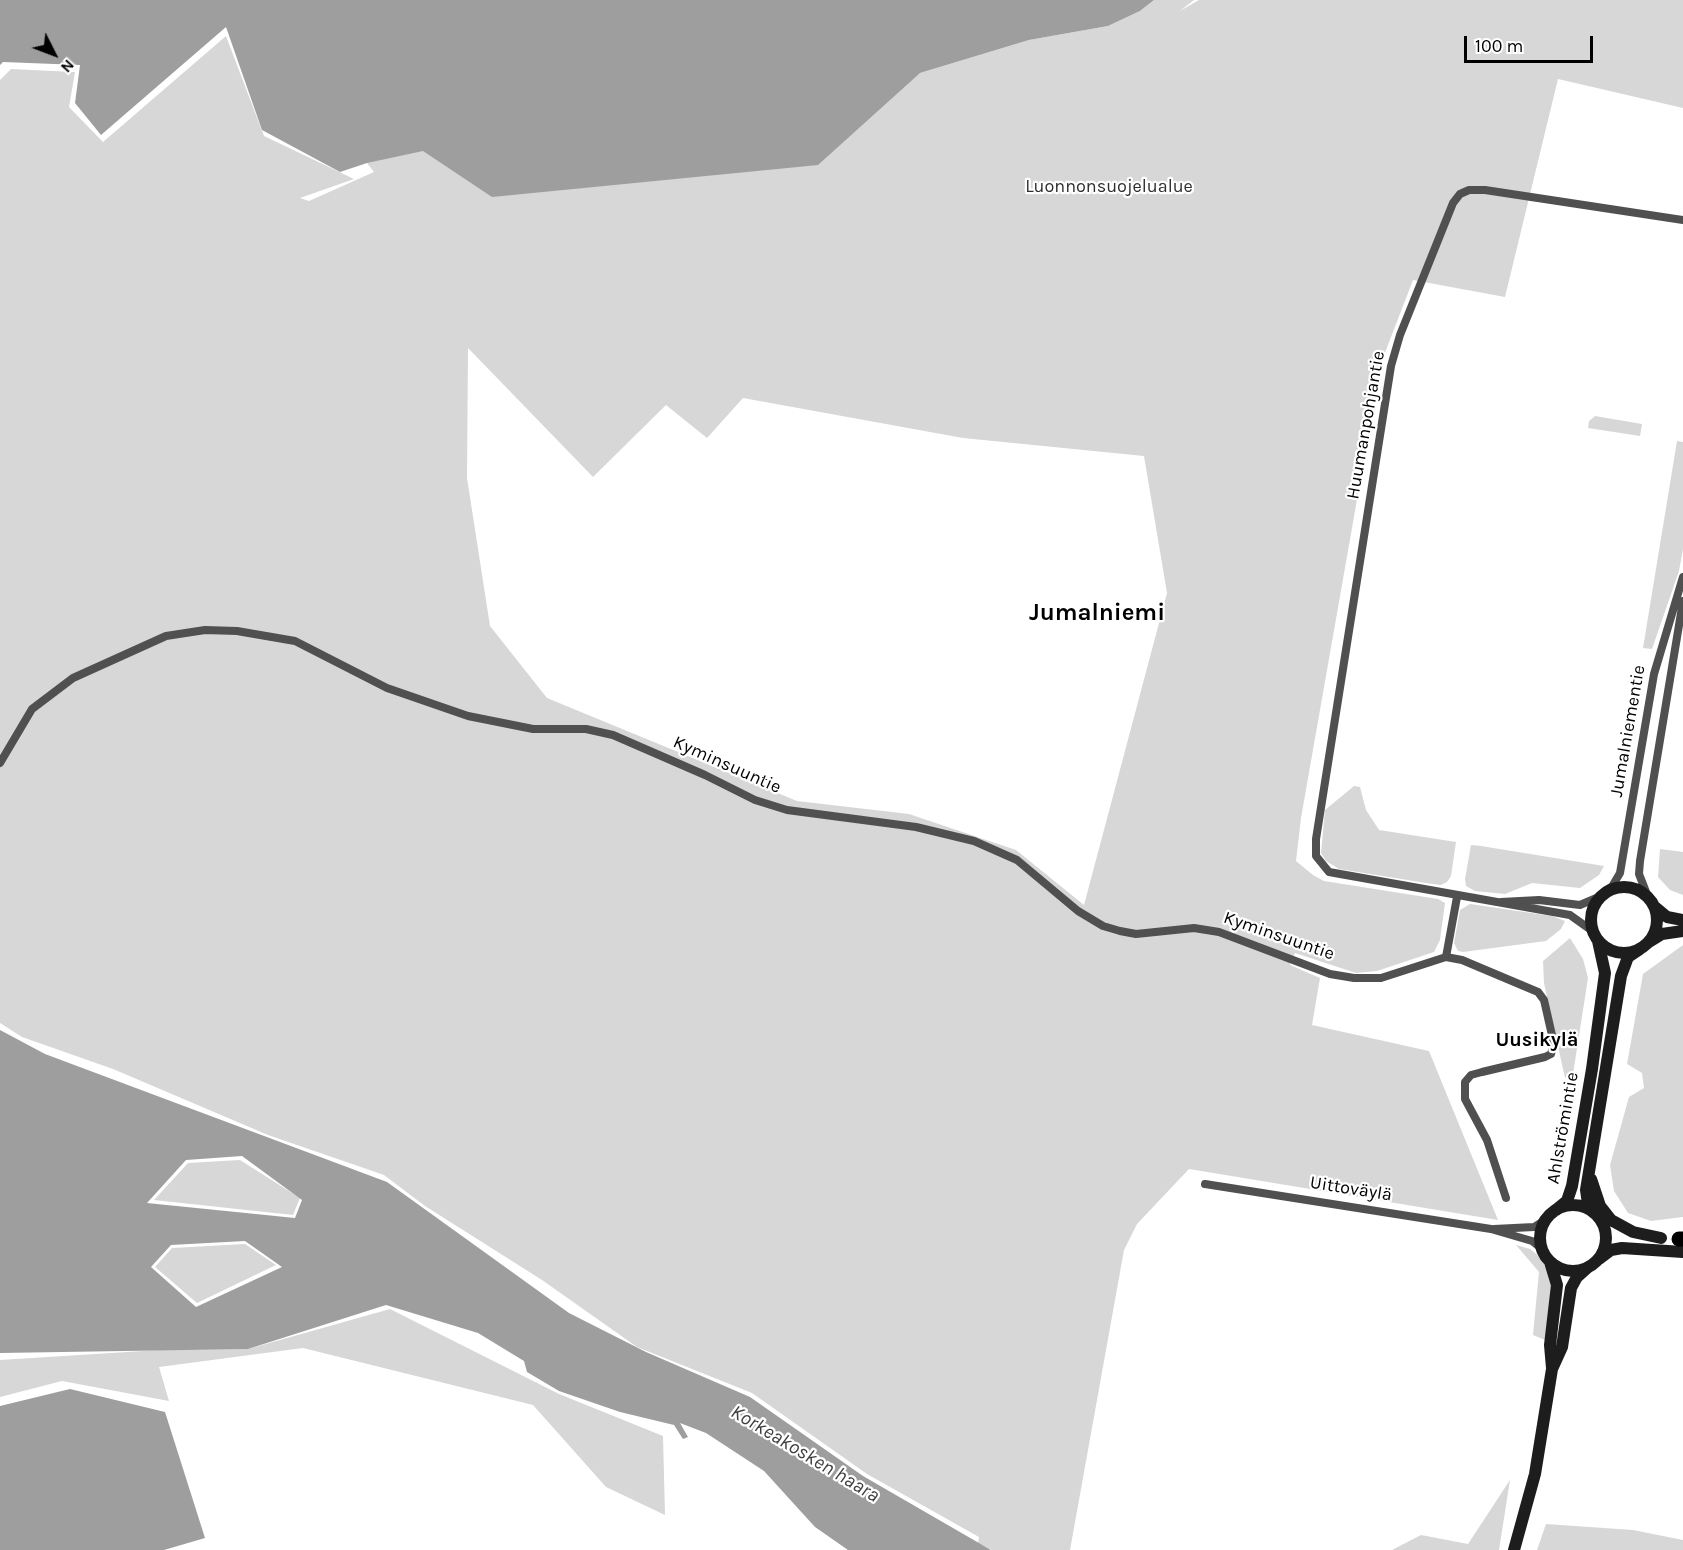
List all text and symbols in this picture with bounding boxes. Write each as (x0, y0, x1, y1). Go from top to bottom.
north arrow (24, 24, 84, 84)
scale bar (1467, 24, 1596, 62)
text: 100 m (1475, 35, 1523, 57)
text: N (57, 56, 79, 77)
park label: Luonnonsuojelualue (1025, 176, 1193, 198)
street label: Huumanpohjantie (1342, 349, 1390, 501)
district label: Jumalniemi (1029, 599, 1165, 627)
street label: Jumalniementie (1606, 663, 1650, 799)
street label: Kyminsuuntie (670, 732, 784, 798)
street label: Kyminsuuntie (1221, 907, 1337, 965)
district label: Uusikylä (1496, 1028, 1578, 1052)
street label: Ahlströmintie (1543, 1070, 1583, 1186)
street label: Uittoväylä (1308, 1172, 1394, 1206)
water label: Korkeakosken haara (726, 1400, 884, 1508)

